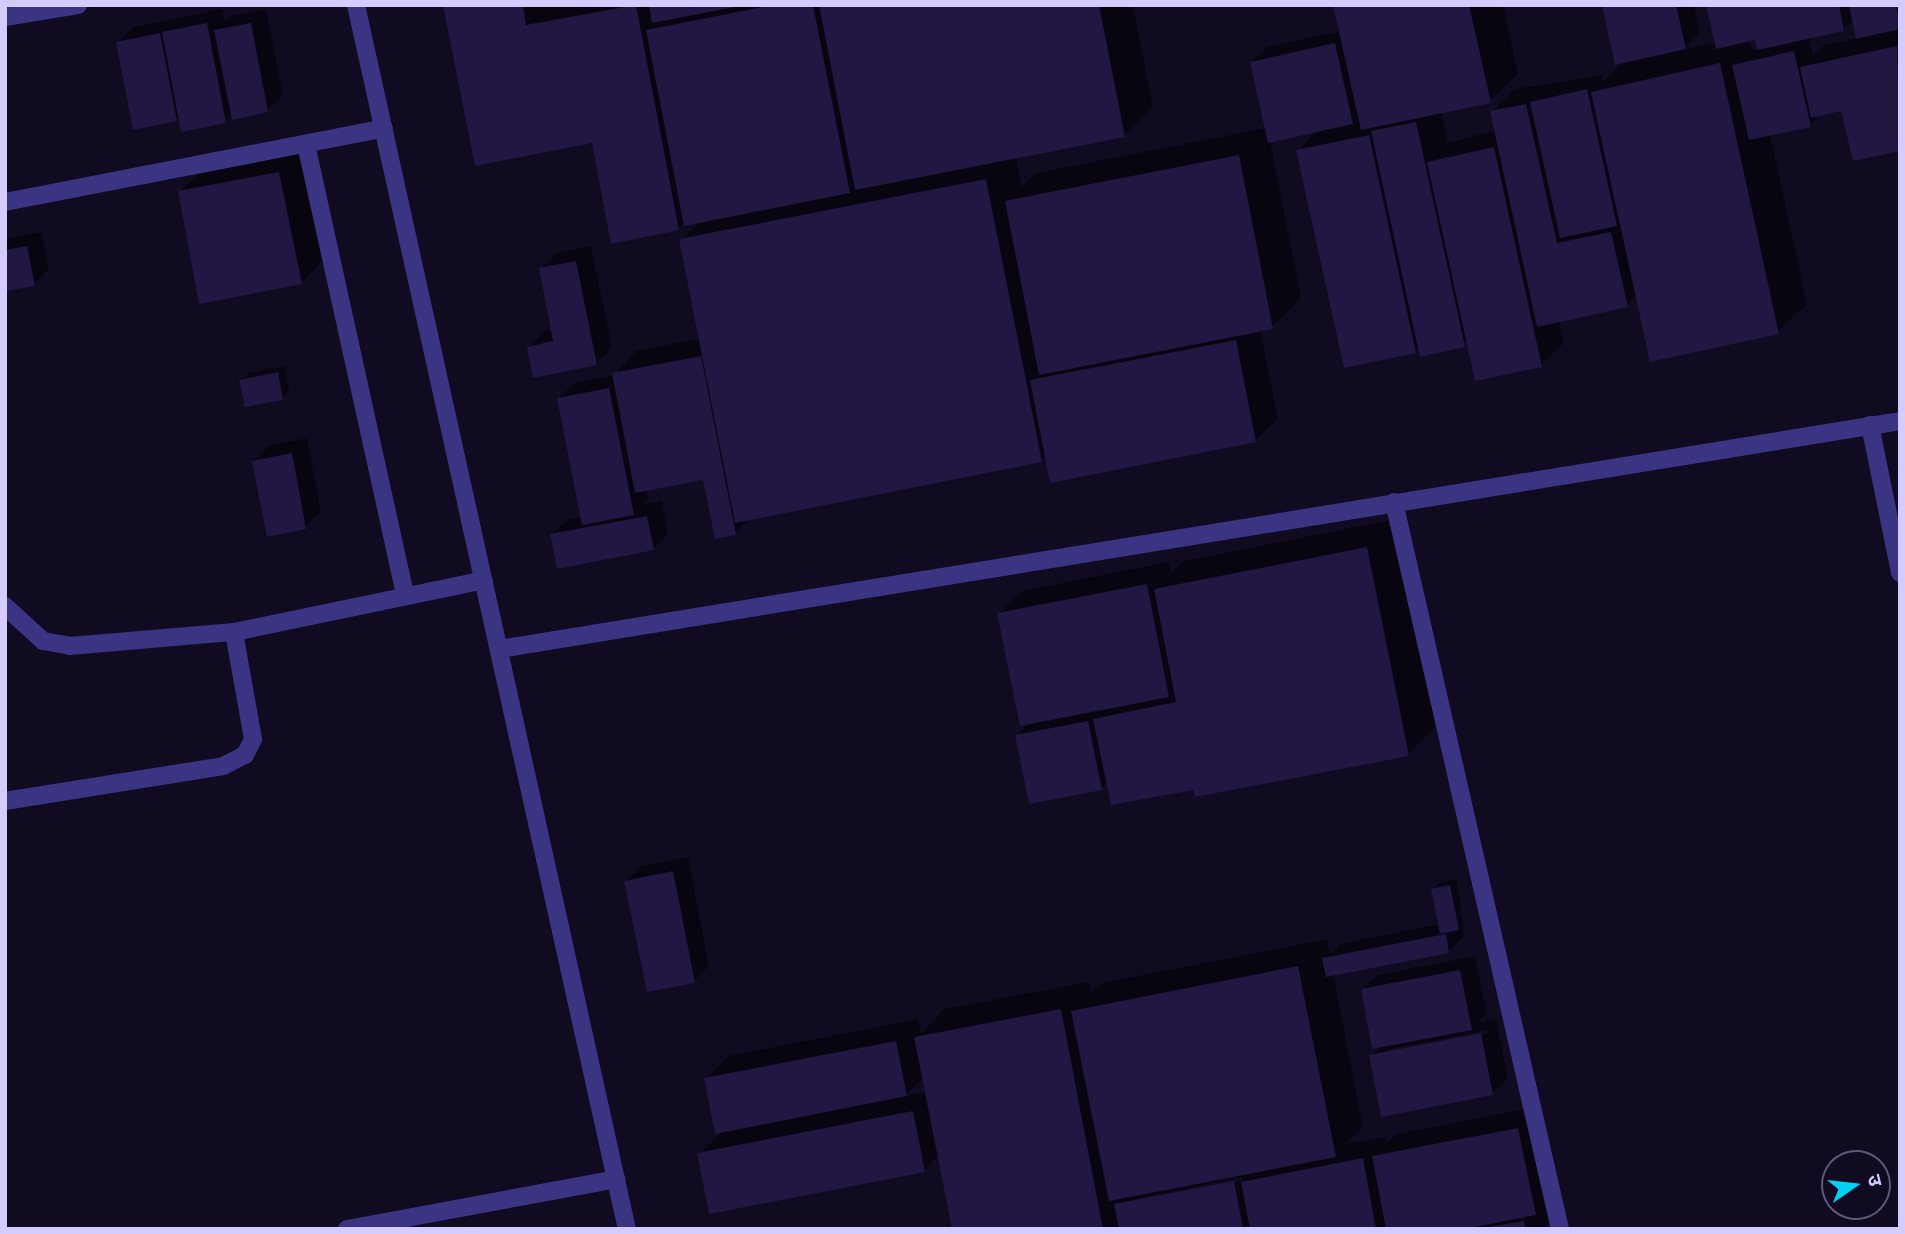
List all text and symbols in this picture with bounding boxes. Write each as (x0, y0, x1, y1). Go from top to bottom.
north arrow (1821, 1150, 1891, 1220)
text: उ (1862, 1172, 1887, 1188)

